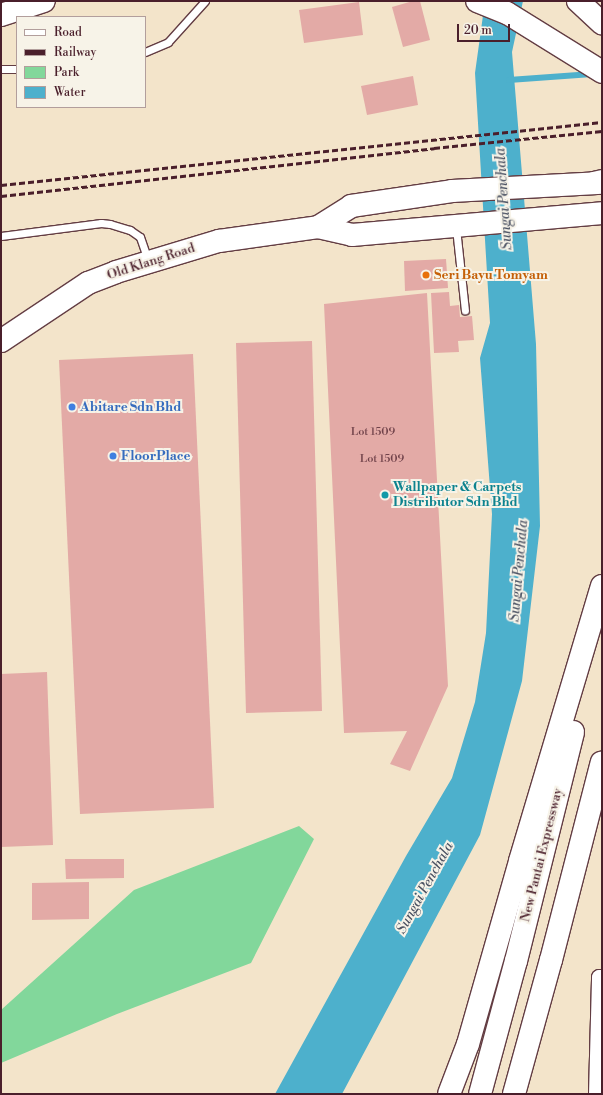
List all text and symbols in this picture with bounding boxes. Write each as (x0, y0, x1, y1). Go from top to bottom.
legend (16, 16, 146, 108)
scale bar (459, 16, 512, 42)
text: 20 m (464, 23, 492, 38)
text: Road (54, 25, 82, 40)
text: Railway (54, 45, 96, 60)
text: Park (54, 65, 79, 80)
text: Water (54, 85, 86, 100)
water label: Sungai Penchala (492, 147, 516, 251)
street label: Old Klang Road (105, 240, 197, 284)
place label: Seri Bayu Tomyam (434, 267, 548, 283)
marker: Seri Bayu Tomyam (421, 270, 431, 280)
place label: Abitare Sdn Bhd (80, 399, 181, 415)
marker: Abitare Sdn Bhd (67, 402, 77, 412)
house number: Lot 1509 (351, 425, 395, 439)
place label: FloorPlace (121, 448, 190, 464)
marker: FloorPlace (108, 451, 118, 461)
house number: Lot 1509 (360, 452, 404, 466)
place label: Wallpaper & Carpets Distributor Sdn Bhd (393, 480, 521, 511)
marker: Wallpaper & Carpets Distributor Sdn Bhd (380, 490, 390, 500)
water label: Sungai Penchala (506, 519, 532, 623)
street label: New Pantai Expressway (518, 787, 566, 923)
water label: Sungai Penchala (393, 839, 457, 937)

